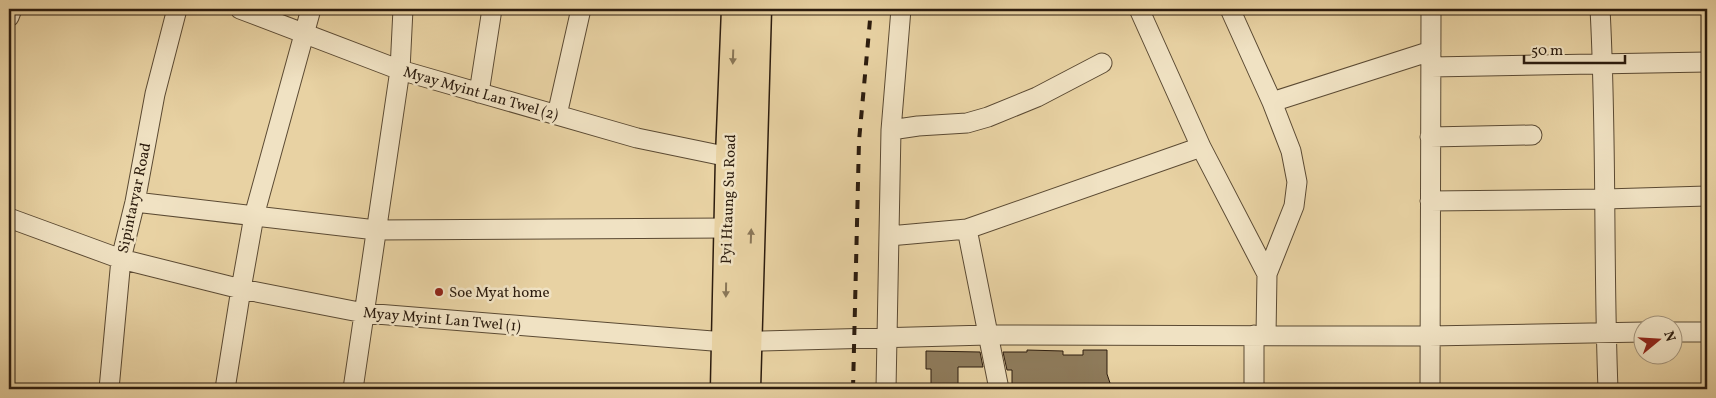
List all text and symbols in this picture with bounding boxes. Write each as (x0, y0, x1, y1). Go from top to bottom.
scale bar (1524, 32, 1625, 64)
text: 50 m (1531, 41, 1563, 62)
one-way arrow (728, 50, 736, 66)
street label: Myay Myint Lan Twel (2) (401, 62, 561, 127)
street label: Pyi Htaung Su Road (717, 134, 742, 264)
street label: Sipintaryar Road (113, 141, 157, 256)
one-way arrow (747, 227, 755, 243)
one-way arrow (722, 282, 730, 298)
place label: Soe Myat home (449, 283, 550, 304)
marker: Soe Myat home (433, 286, 445, 298)
street label: Myay Myint Lan Twel (1) (362, 303, 522, 338)
north arrow (1634, 316, 1684, 366)
text: N (1658, 329, 1680, 344)

